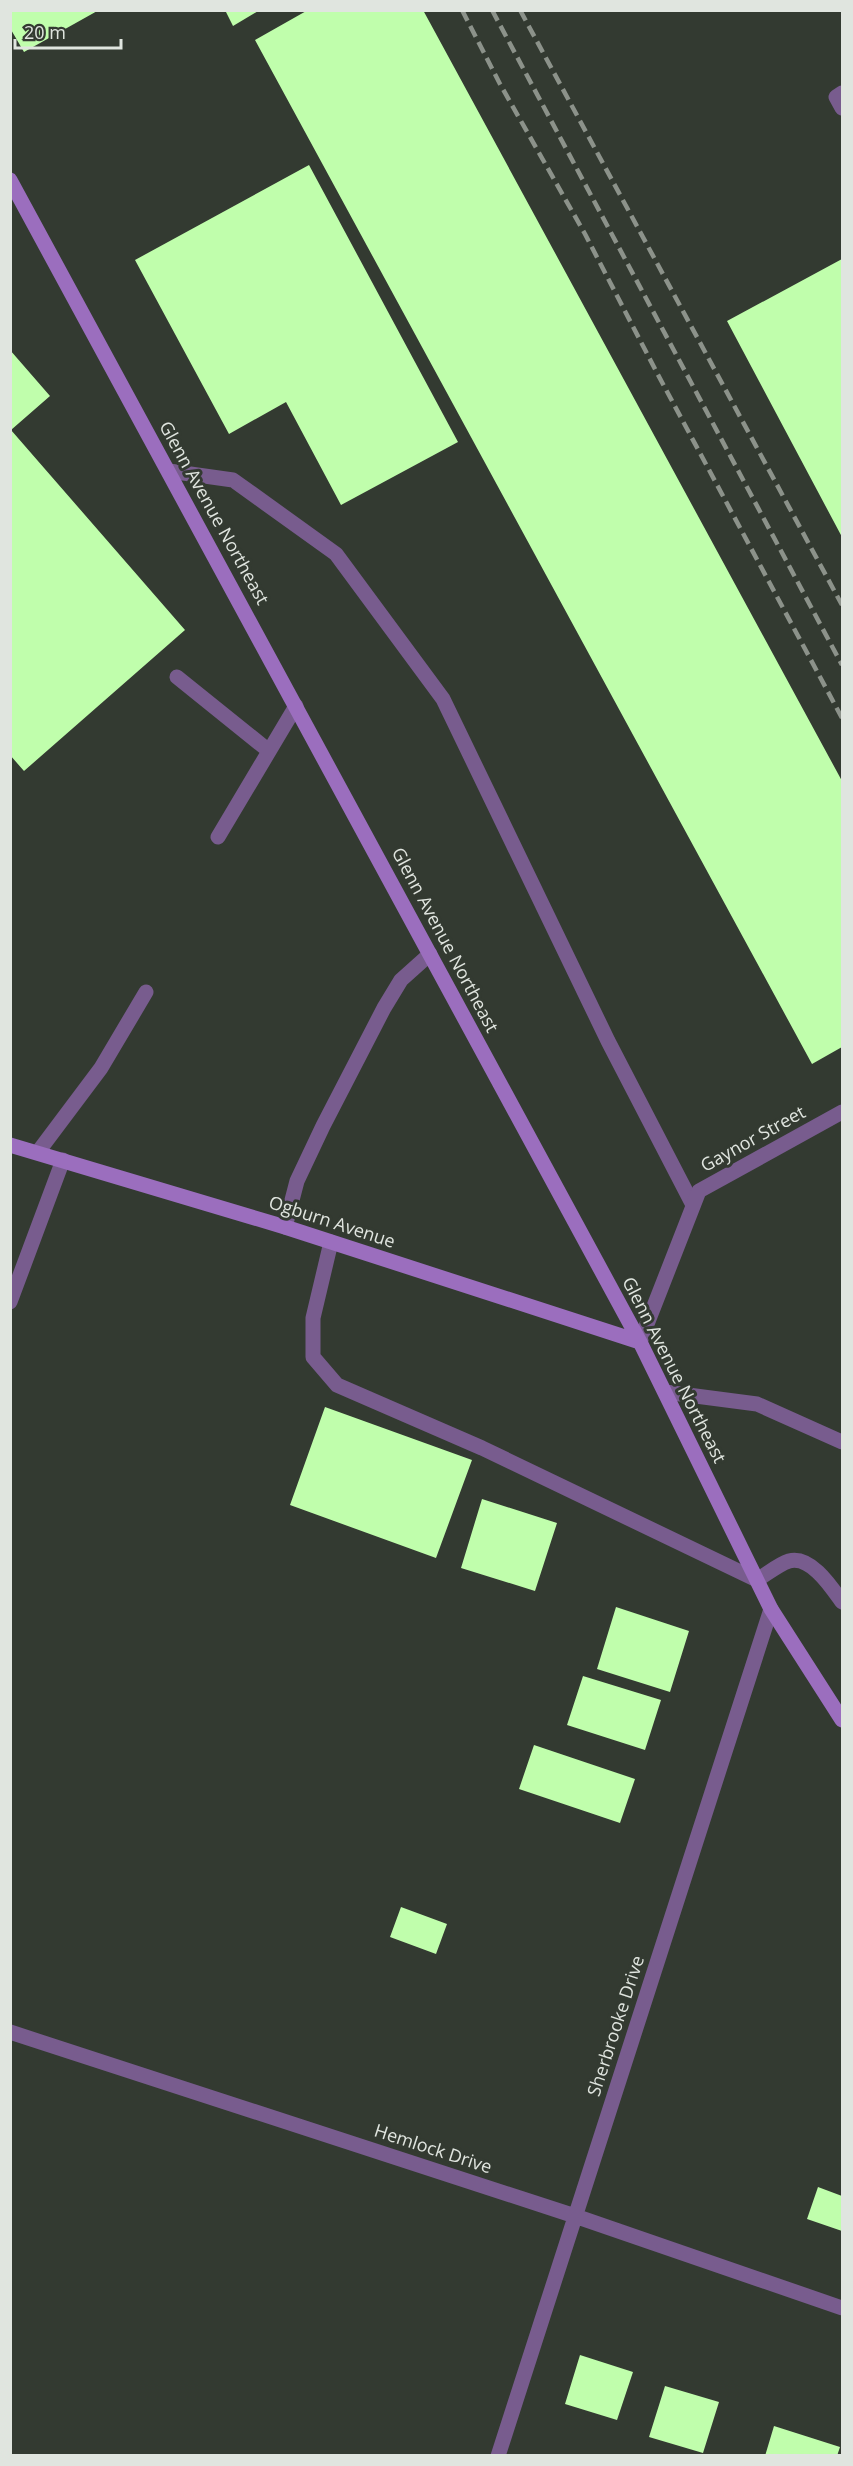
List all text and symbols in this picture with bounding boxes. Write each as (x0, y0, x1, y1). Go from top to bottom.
scale bar (15, 12, 122, 50)
text: 20 m (24, 20, 66, 44)
street label: Glenn Avenue Northeast (154, 417, 275, 608)
street label: Glenn Avenue Northeast (387, 843, 505, 1036)
street label: Gaynor Street (696, 1099, 809, 1177)
street label: Ogburn Avenue (266, 1189, 399, 1253)
street label: Glenn Avenue Northeast (617, 1272, 732, 1467)
street label: Sherbrooke Drive (581, 1952, 649, 2099)
street label: Hemlock Drive (371, 2118, 495, 2178)

